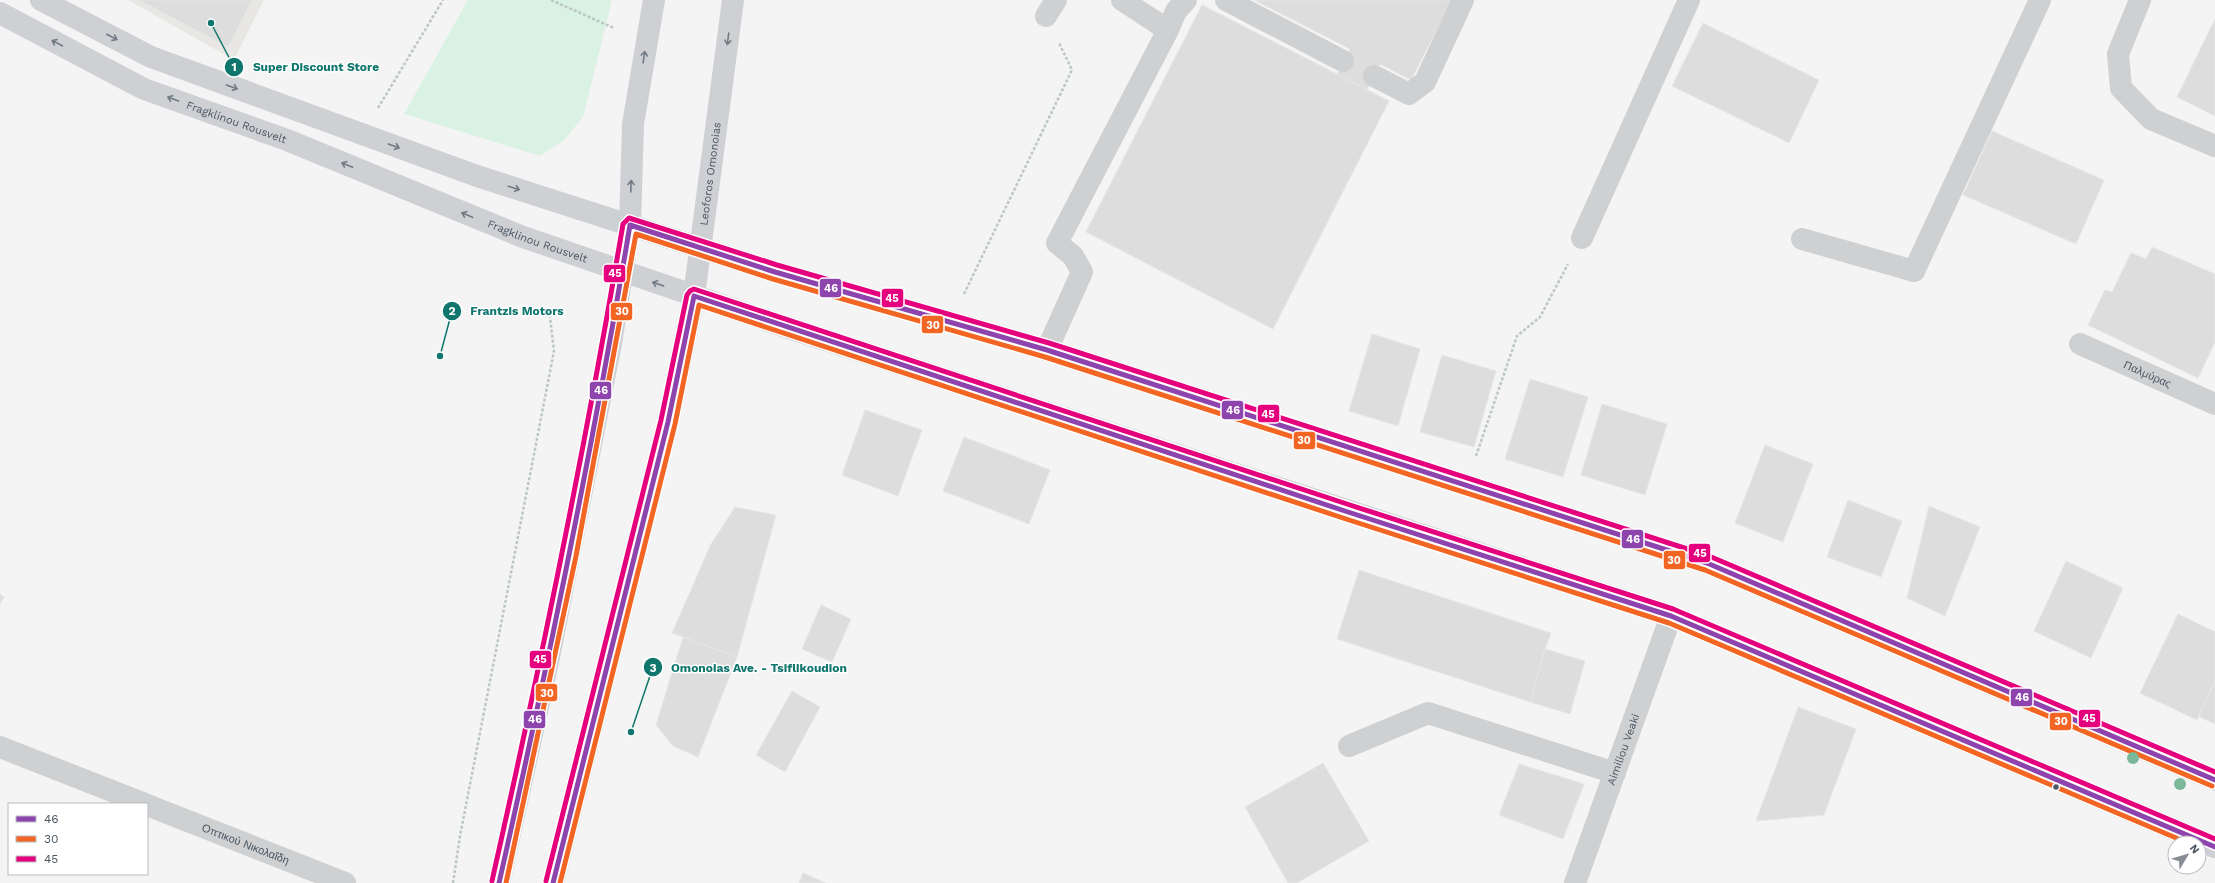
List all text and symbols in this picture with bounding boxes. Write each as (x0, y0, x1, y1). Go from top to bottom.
one-way arrow (724, 32, 732, 45)
one-way arrow (106, 34, 118, 42)
one-way arrow (51, 39, 63, 46)
one-way arrow (640, 51, 648, 64)
callout: Super Discount Store (224, 55, 387, 79)
text: 1 (231, 60, 237, 74)
text: Super Discount Store (253, 60, 379, 74)
one-way arrow (226, 84, 239, 91)
one-way arrow (168, 95, 180, 103)
street label: Fragklinou Rousvelt (185, 99, 288, 146)
street label: Leoforos Omonoias (697, 121, 724, 226)
one-way arrow (387, 143, 400, 150)
one-way arrow (342, 161, 354, 169)
one-way arrow (627, 180, 635, 193)
one-way arrow (507, 185, 520, 192)
one-way arrow (462, 211, 474, 219)
street label: Fragklinou Rousvelt (486, 217, 590, 266)
line badge: 45 (603, 264, 626, 283)
text: 45 (608, 267, 622, 280)
line badge: 46 (819, 278, 842, 298)
one-way arrow (652, 279, 664, 287)
text: 46 (824, 282, 838, 295)
line badge: 45 (881, 288, 904, 308)
text: 45 (885, 292, 899, 305)
callout: Frantzis Motors (442, 299, 572, 323)
line badge: 30 (610, 302, 633, 321)
text: 2 (448, 304, 456, 318)
text: Frantzis Motors (470, 304, 564, 318)
text: 30 (615, 305, 629, 318)
line badge: 30 (921, 315, 944, 334)
text: 30 (926, 319, 940, 332)
street label: Παλμύρας (2122, 358, 2173, 391)
line badge: 46 (589, 381, 612, 400)
text: 46 (594, 384, 608, 397)
line badge: 46 (1221, 400, 1244, 420)
text: 46 (1226, 404, 1240, 417)
line badge: 45 (1257, 404, 1280, 423)
text: 45 (1261, 408, 1275, 421)
line badge: 30 (1293, 431, 1316, 450)
text: 30 (1297, 434, 1311, 447)
line badge: 46 (1621, 529, 1644, 549)
text: 46 (1626, 533, 1640, 546)
line badge: 45 (1688, 543, 1711, 563)
text: 45 (1693, 547, 1707, 560)
line badge: 30 (1663, 550, 1686, 570)
text: 30 (1667, 554, 1681, 567)
line badge: 45 (529, 650, 552, 669)
text: 45 (533, 653, 547, 666)
callout: Omonoias Ave. - Tsiflikoudion (643, 655, 855, 679)
text: 3 (649, 661, 657, 675)
text: Omonoias Ave. - Tsiflikoudion (671, 661, 847, 675)
line badge: 30 (535, 683, 558, 702)
text: 30 (540, 687, 554, 700)
line badge: 46 (2010, 688, 2033, 707)
text: 46 (2015, 691, 2029, 704)
line badge: 45 (2078, 709, 2101, 728)
line badge: 46 (523, 710, 546, 729)
street label: Aimiliou Veaki (1605, 712, 1642, 787)
line badge: 30 (2049, 712, 2072, 731)
text: 45 (2082, 712, 2096, 725)
text: 46 (528, 713, 542, 726)
text: 30 (2054, 715, 2068, 728)
unlabelled marker (2051, 782, 2061, 792)
legend (8, 803, 148, 875)
text: 46 (44, 812, 59, 826)
street label: Οπτικού Νικολαΐδη (200, 821, 291, 867)
text: 30 (44, 832, 58, 846)
north arrow (2167, 835, 2207, 875)
text: N (2187, 842, 2202, 856)
text: 45 (44, 852, 58, 866)

